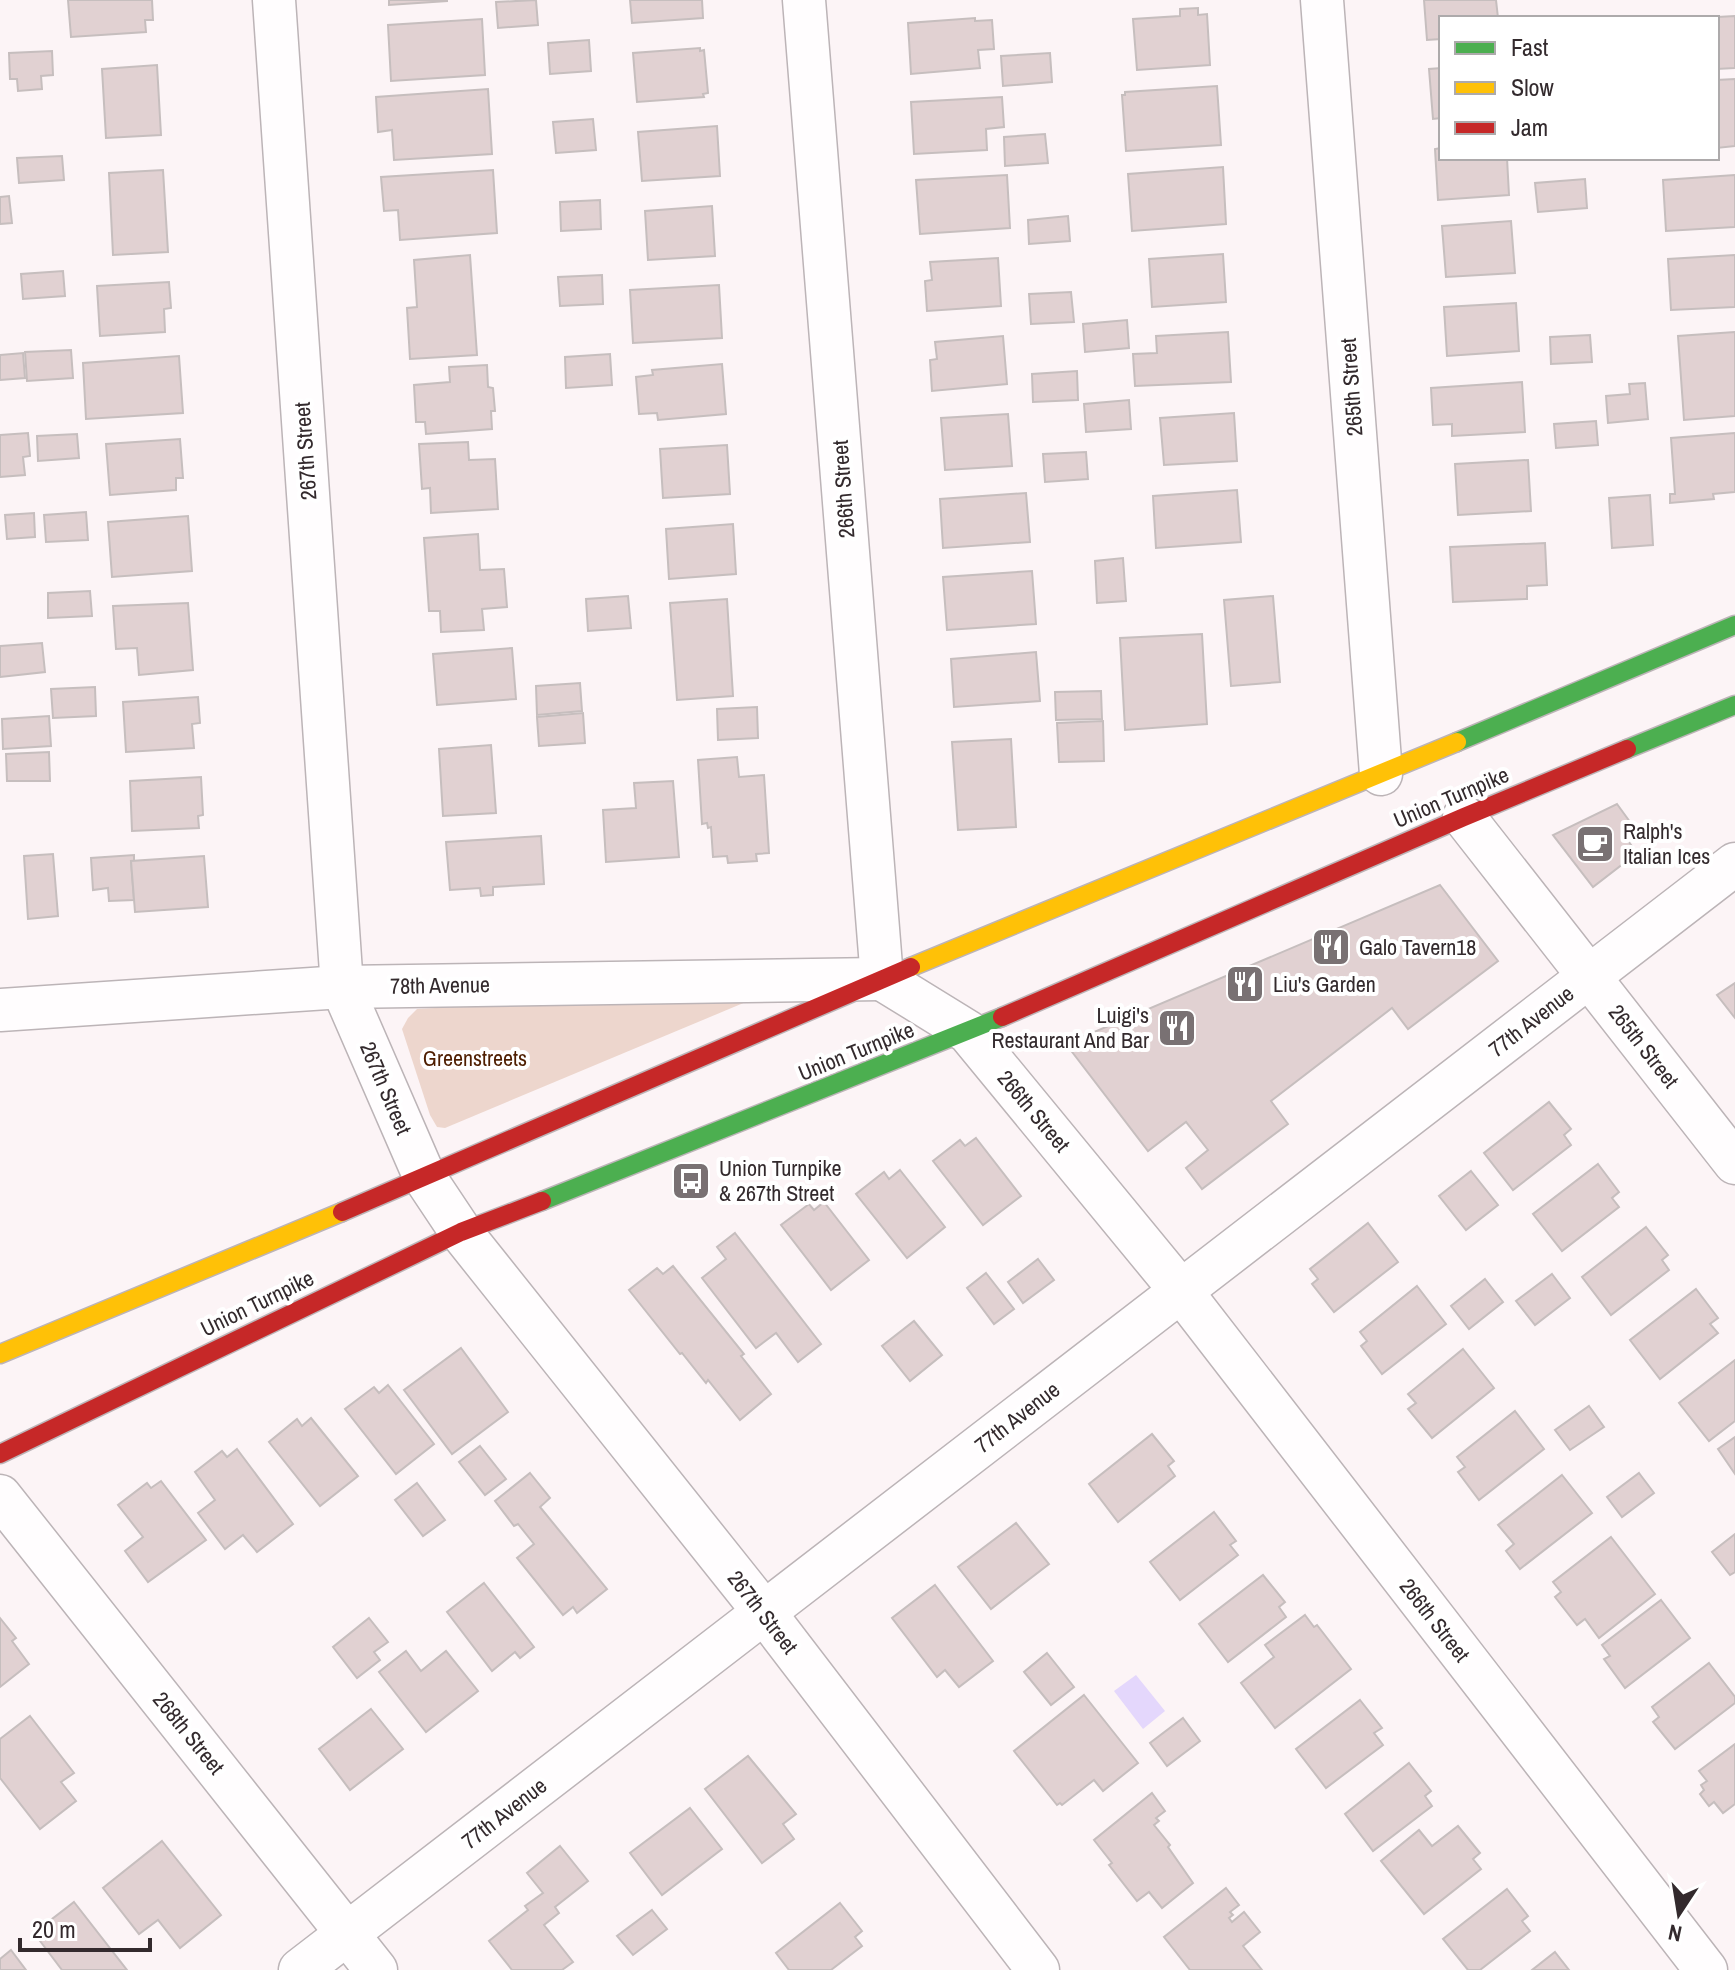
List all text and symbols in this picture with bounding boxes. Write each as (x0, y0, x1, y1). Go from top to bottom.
legend (1439, 16, 1719, 160)
text: Fast (1511, 31, 1549, 63)
text: Slow (1511, 71, 1554, 103)
text: Jam (1511, 111, 1548, 143)
street label: 265th Street (1333, 337, 1369, 437)
street label: 267th Street (287, 401, 323, 501)
street label: 266th Street (825, 439, 861, 539)
street label: Union Turnpike (1389, 759, 1513, 835)
place label: Ralph's Italian Ices (1623, 816, 1710, 871)
cafe icon: Ralph's Italian Ices (1574, 823, 1616, 865)
restaurant icon: Galo Tavern18 (1310, 926, 1352, 968)
place label: Galo Tavern18 (1359, 932, 1476, 962)
restaurant icon: Liu's Garden (1224, 963, 1266, 1005)
street label: 78th Avenue (390, 969, 490, 1001)
place label: Liu's Garden (1273, 969, 1376, 999)
street label: 77th Avenue (1482, 978, 1580, 1064)
street label: 265th Street (1602, 998, 1686, 1094)
place label: Luigi's Restaurant And Bar (992, 1000, 1149, 1055)
restaurant icon: Luigi's Restaurant And Bar (1156, 1007, 1198, 1049)
street label: Union Turnpike (794, 1014, 918, 1088)
street label: 267th Street (353, 1037, 419, 1139)
park label: Greenstreets (423, 1043, 527, 1073)
street label: 266th Street (991, 1064, 1077, 1158)
place label: Union Turnpike & 267th Street (719, 1153, 842, 1208)
bus stop icon: Union Turnpike & 267th Street (670, 1160, 712, 1202)
street label: Union Turnpike (195, 1263, 319, 1343)
street label: 77th Avenue (968, 1374, 1066, 1460)
street label: 267th Street (721, 1564, 805, 1660)
street label: 266th Street (1393, 1572, 1477, 1668)
street label: 268th Street (146, 1685, 232, 1781)
street label: 77th Avenue (455, 1770, 553, 1856)
north arrow (1639, 1874, 1719, 1954)
scale bar (20, 1902, 150, 1952)
text: 20 m (32, 1913, 76, 1945)
text: N (1665, 1918, 1684, 1950)

